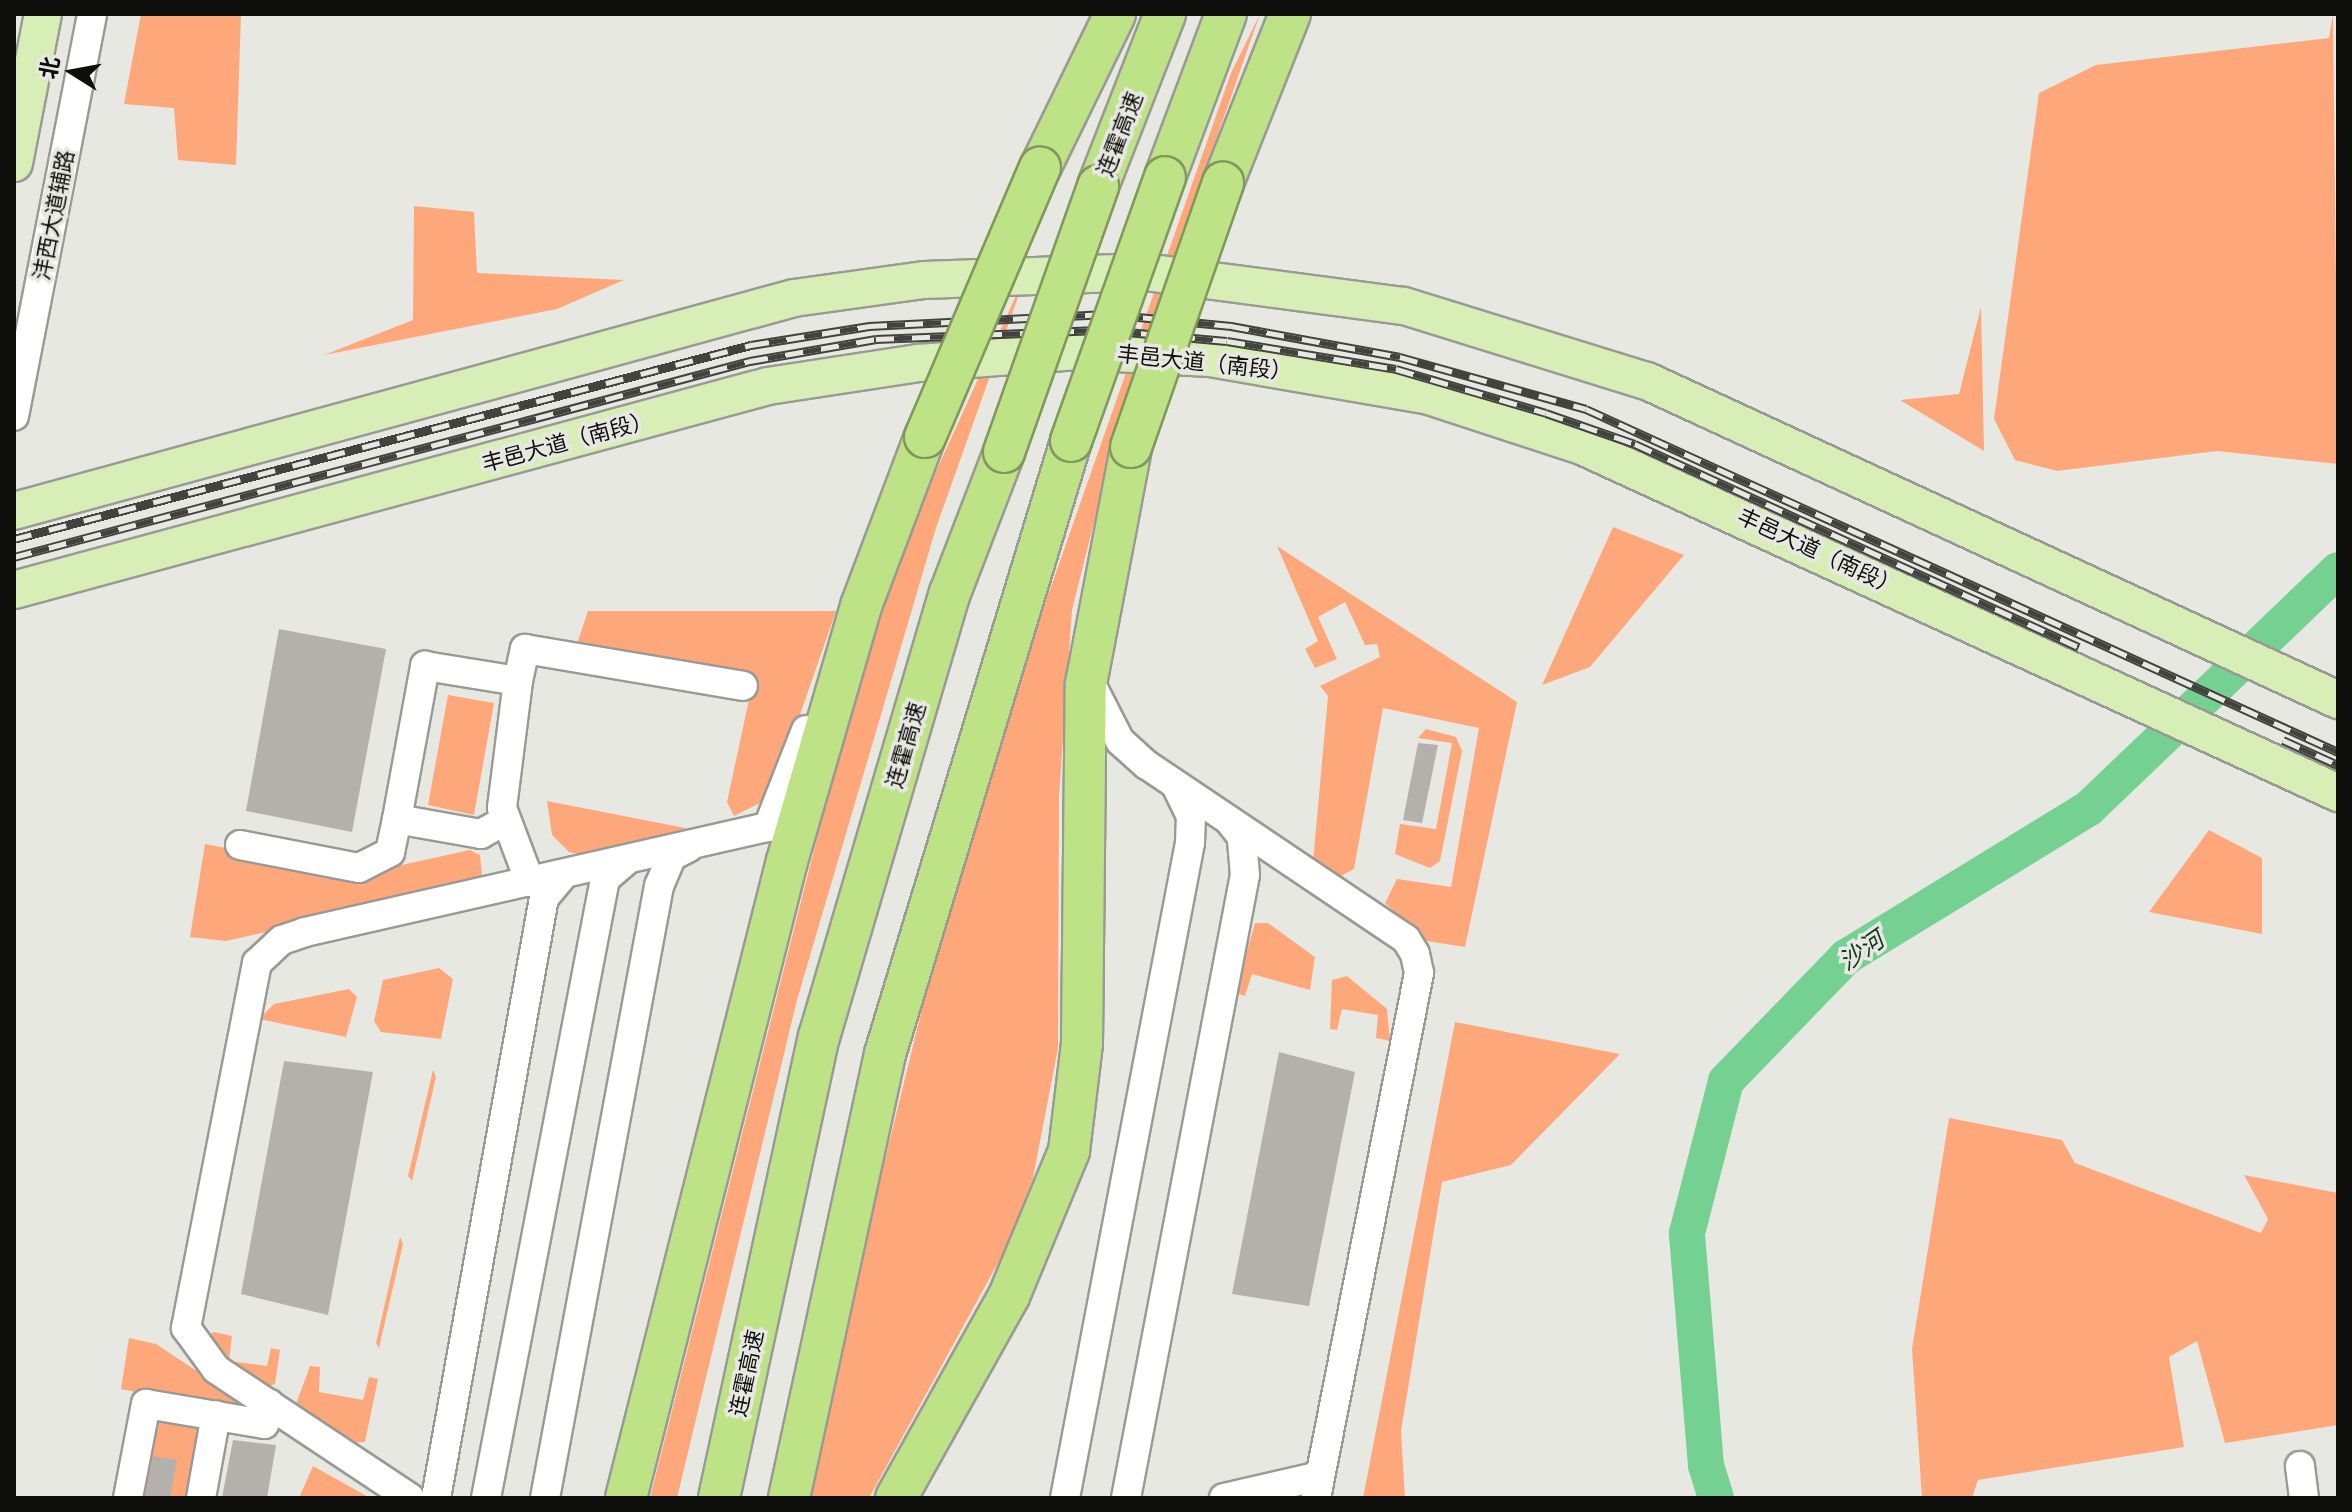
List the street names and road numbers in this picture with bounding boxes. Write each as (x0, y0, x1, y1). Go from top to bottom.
street label: 连霍高速 (1091, 88, 1147, 180)
street label: 沣西大道辅路 (27, 148, 79, 282)
street label: 丰邑大道（南段） (1116, 340, 1294, 384)
street label: 丰邑大道（南段） (479, 405, 655, 477)
street label: 丰邑大道（南段） (1734, 502, 1904, 600)
street label: 连霍高速 (880, 699, 930, 791)
street label: 连霍高速 (724, 1327, 768, 1419)

